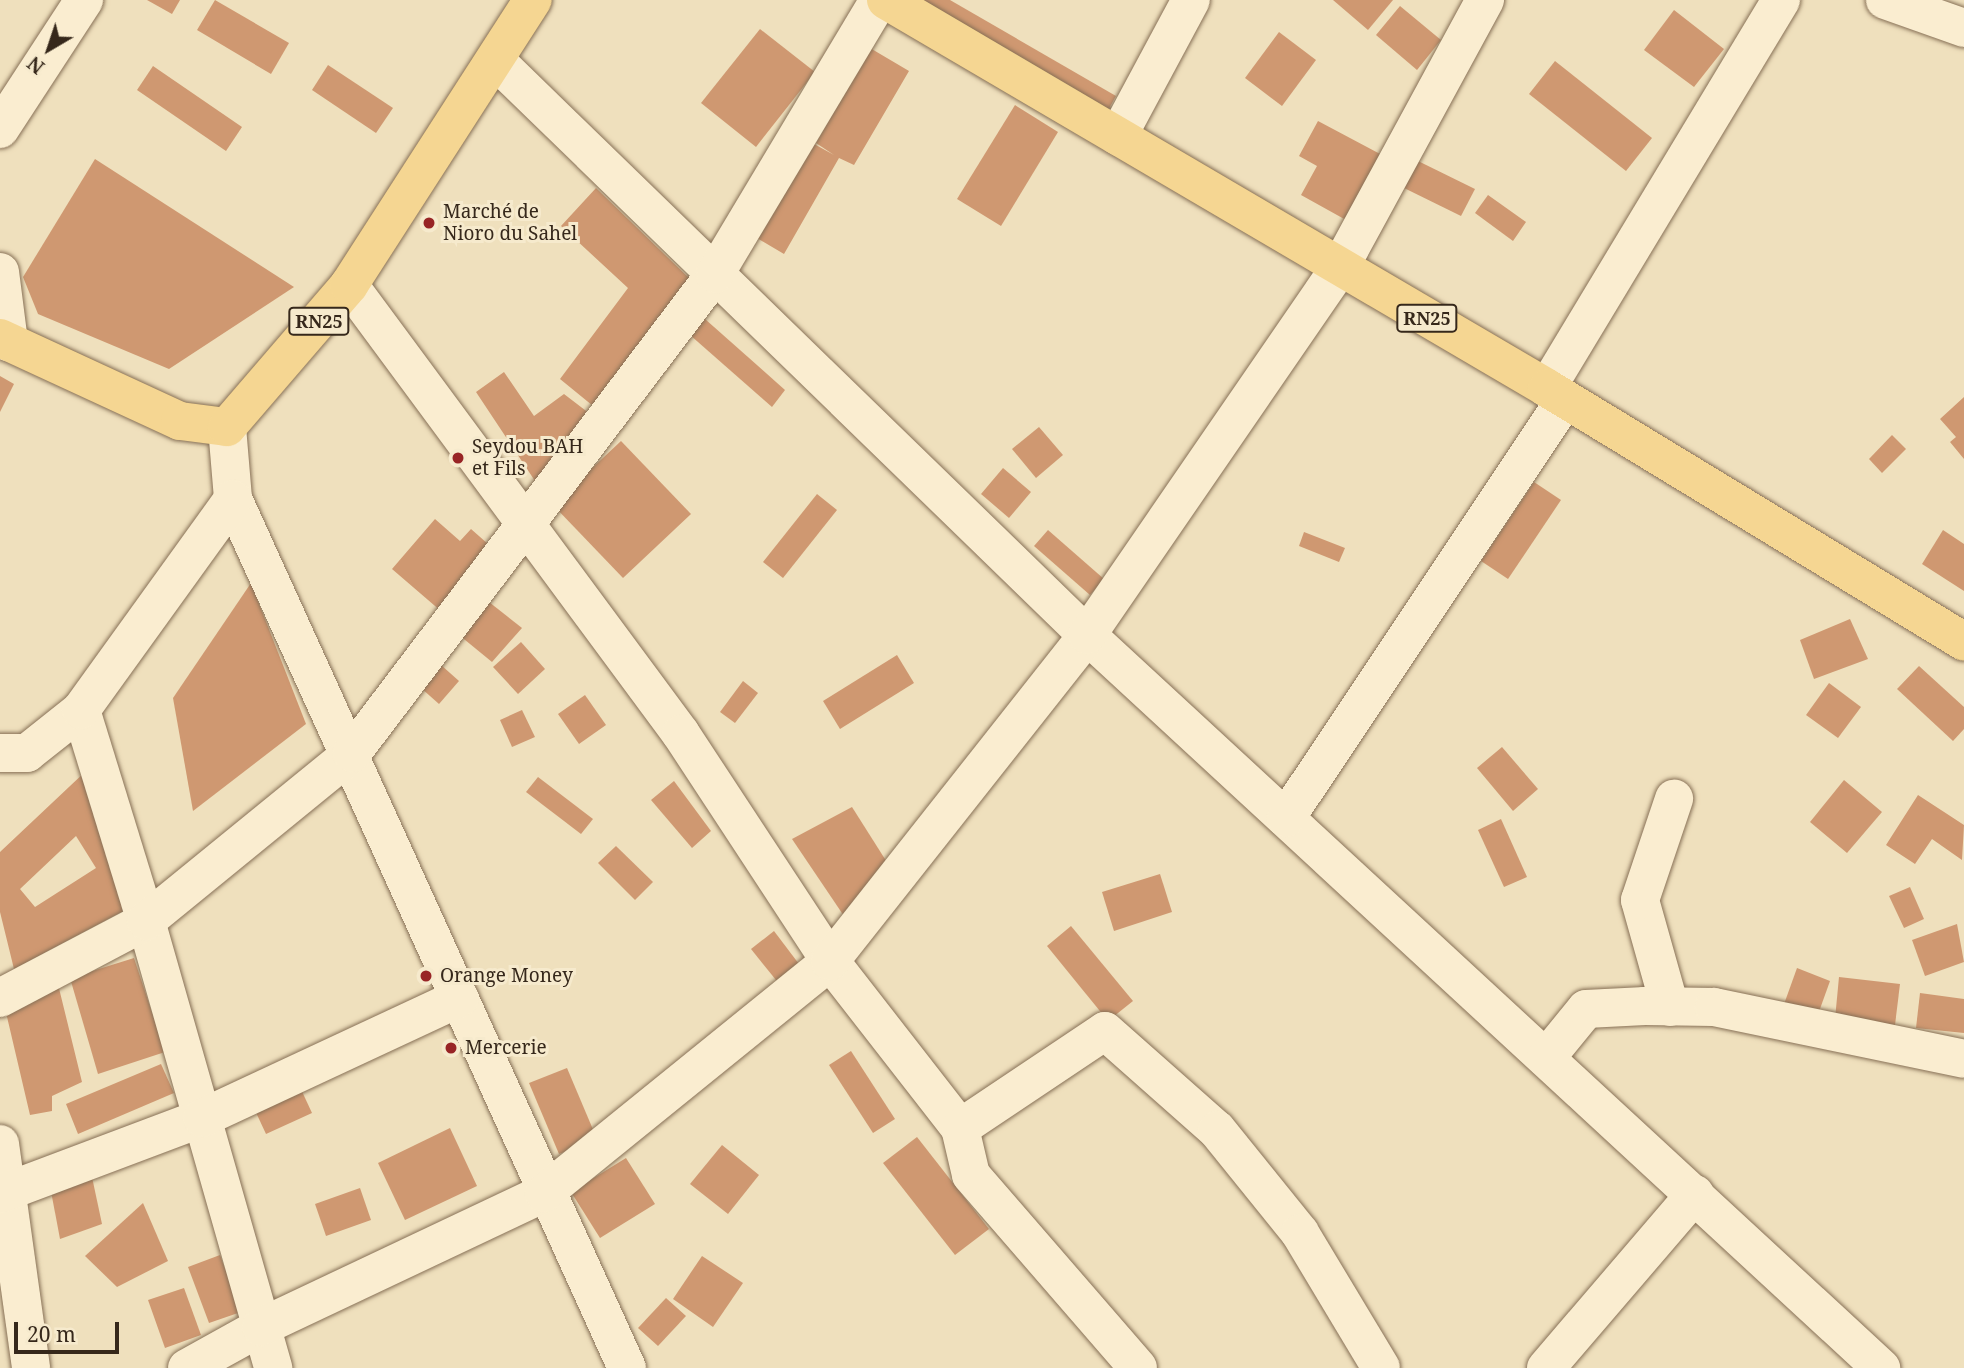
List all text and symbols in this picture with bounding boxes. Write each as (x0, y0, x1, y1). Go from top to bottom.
north arrow (14, 14, 84, 84)
text: N (22, 51, 50, 80)
place label: Marché de Nioro du Sahel (443, 201, 577, 245)
marker: Marché de Nioro du Sahel (421, 215, 437, 231)
road number: RN25 (1396, 304, 1458, 332)
road number: RN25 (288, 306, 350, 335)
place label: Seydou BAH et Fils (472, 436, 583, 480)
marker: Seydou BAH et Fils (450, 450, 466, 466)
place label: Orange Money (440, 965, 573, 987)
marker: Orange Money (418, 968, 434, 984)
place label: Mercerie (465, 1037, 547, 1059)
marker: Mercerie (443, 1040, 459, 1056)
scale bar (18, 1308, 122, 1352)
text: 20 m (27, 1320, 76, 1348)

